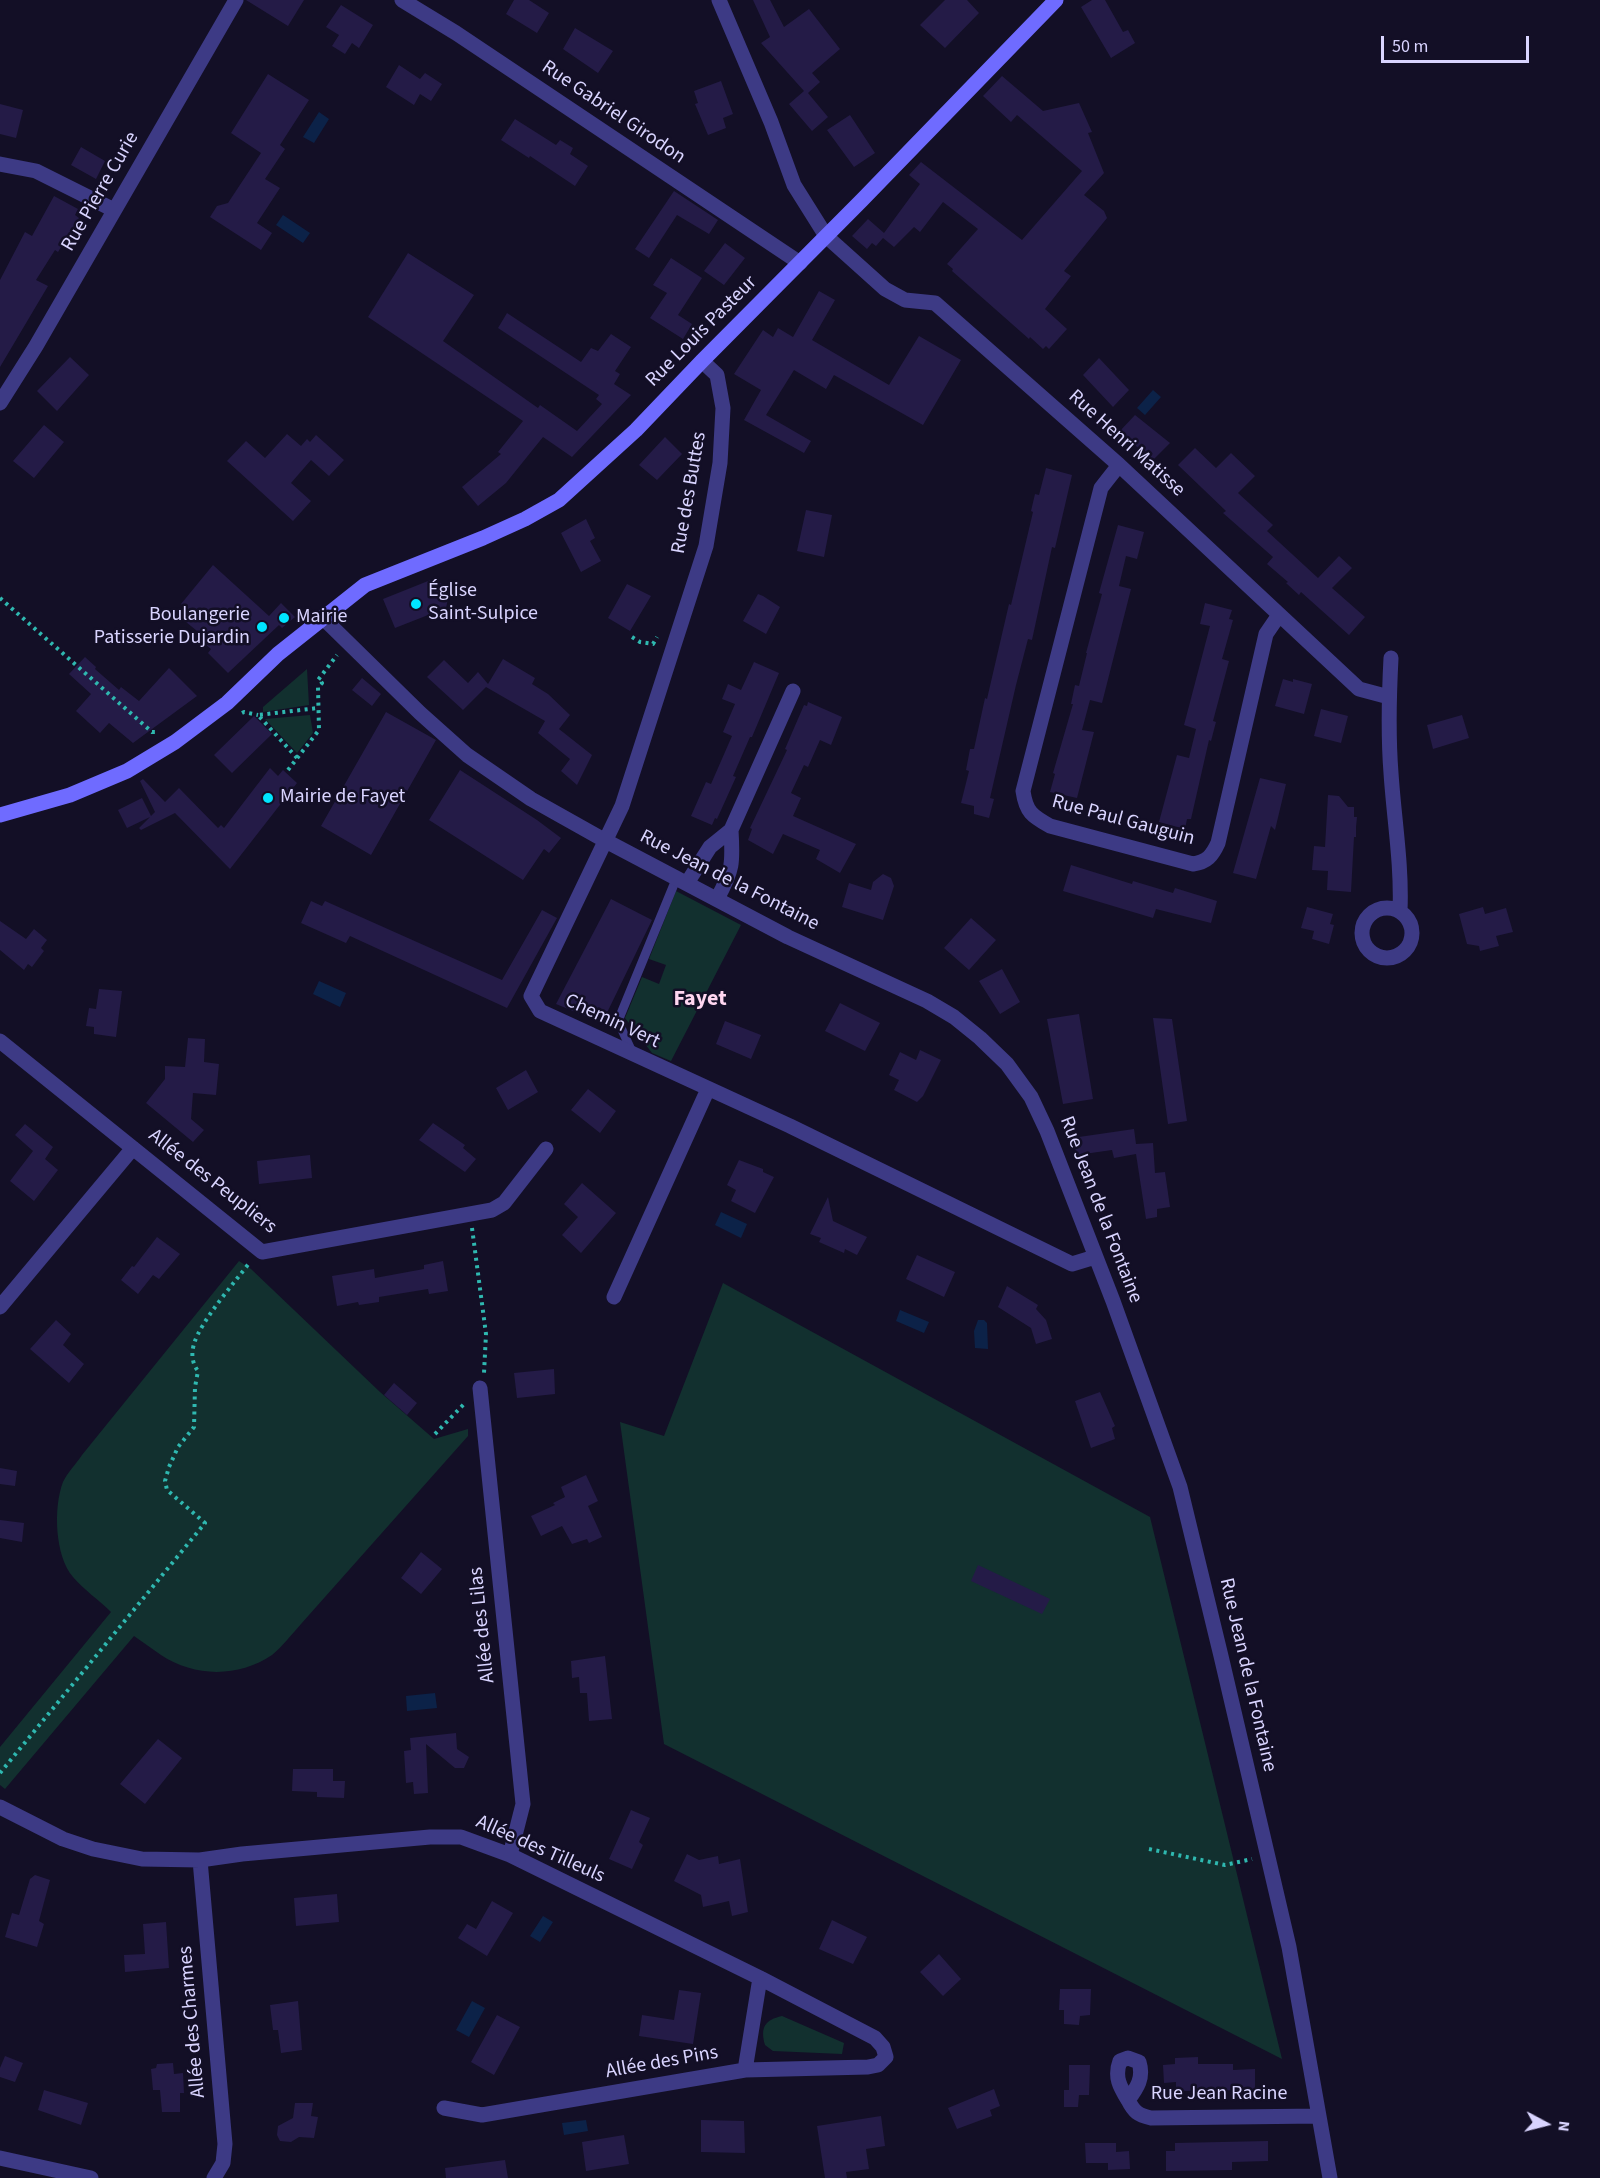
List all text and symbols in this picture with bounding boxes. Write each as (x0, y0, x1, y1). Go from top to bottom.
scale bar (1384, 24, 1532, 62)
text: 50 m (1392, 34, 1428, 59)
street label: Rue Gabriel Girodon (537, 56, 689, 170)
street label: Rue Pierre Curie (57, 128, 145, 256)
street label: Rue Louis Pasteur (641, 271, 763, 393)
street label: Rue Henri Matisse (1063, 385, 1189, 503)
street label: Rue des Buttes (667, 430, 713, 556)
place label: Église Saint-Sulpice (428, 580, 538, 627)
marker: Église Saint-Sulpice (409, 597, 423, 611)
place label: Boulangerie Patisserie Dujardin (94, 604, 250, 651)
place label: Mairie (296, 606, 347, 630)
marker: Mairie (277, 611, 291, 625)
marker: Boulangerie Patisserie Dujardin (255, 620, 269, 634)
place label: Mairie de Fayet (280, 786, 405, 810)
street label: Rue Paul Gauguin (1049, 790, 1197, 852)
marker: Mairie de Fayet (261, 791, 275, 805)
street label: Rue Jean de la Fontaine (635, 825, 823, 937)
district label: Fayet (673, 987, 727, 1013)
street label: Chemin Vert (561, 990, 663, 1054)
street label: Rue Jean de la Fontaine (1053, 1113, 1147, 1307)
street label: Allée des Peupliers (143, 1124, 281, 1240)
street label: Allée des Lilas (465, 1566, 501, 1684)
street label: Rue Jean de la Fontaine (1213, 1576, 1281, 1774)
street label: Allée des Tilleuls (472, 1811, 608, 1889)
street label: Allée des Charmes (174, 1945, 212, 2099)
street label: Allée des Pins (604, 2041, 720, 2085)
street label: Rue Jean Racine (1151, 2083, 1287, 2107)
north arrow (1516, 2094, 1576, 2154)
text: N (1552, 2120, 1575, 2133)

